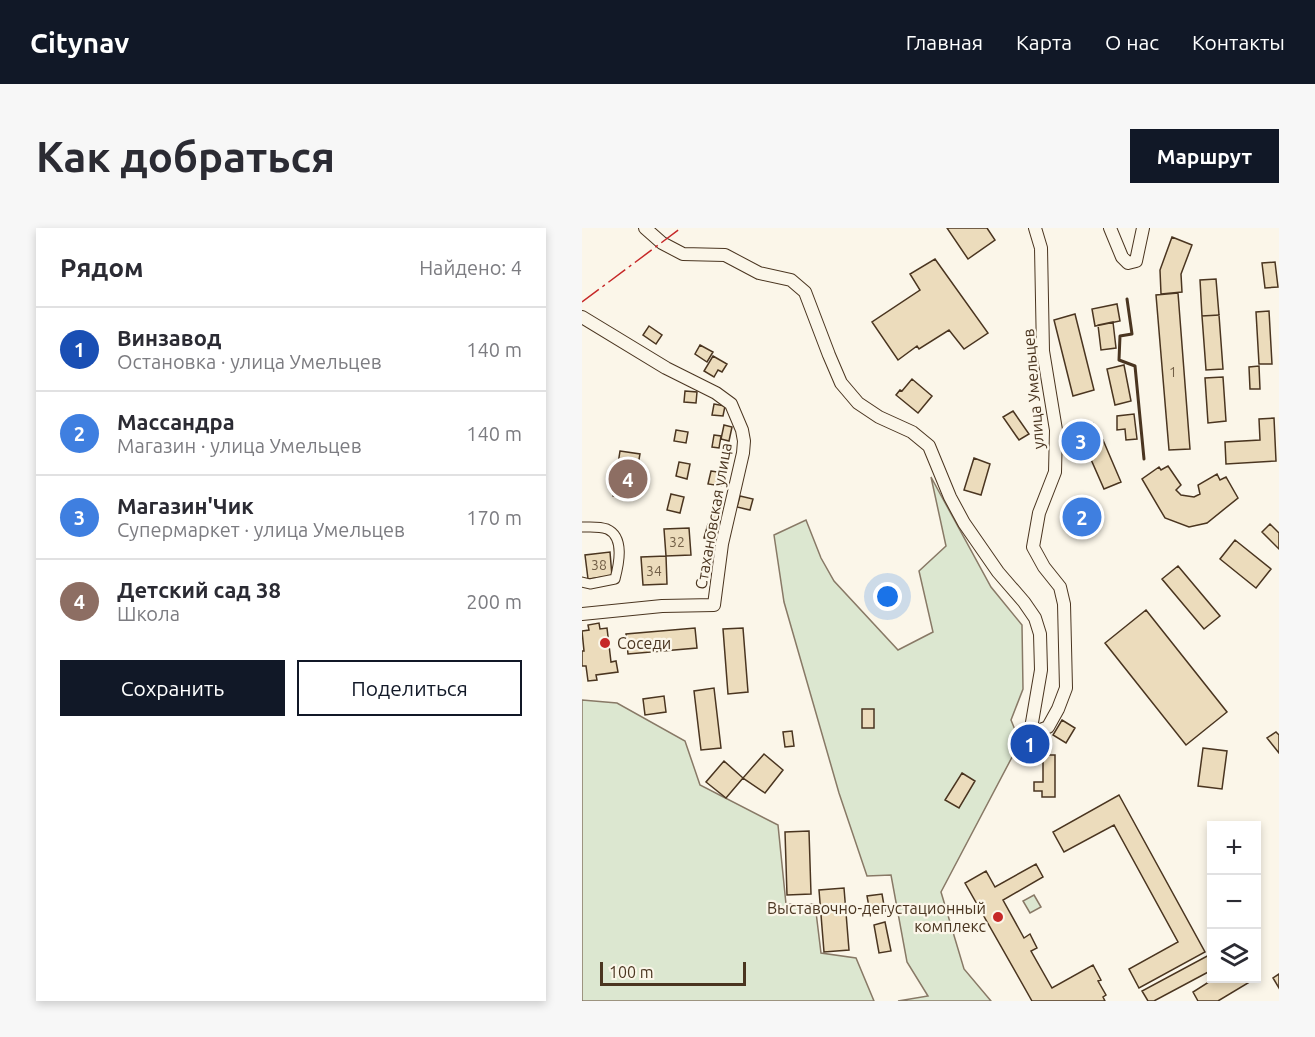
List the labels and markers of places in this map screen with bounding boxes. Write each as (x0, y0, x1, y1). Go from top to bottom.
pin: 3 (1062, 418, 1100, 464)
pin: 4 (608, 456, 648, 502)
pin: 2 (1062, 494, 1102, 540)
place label: Соседи (617, 634, 671, 652)
marker: Соседи (598, 636, 612, 650)
pin: 1 (1010, 722, 1050, 766)
place label: Выставочно-дегустационный комплекс (767, 899, 987, 935)
marker: Выставочно-дегустационный комплекс (991, 910, 1005, 924)

